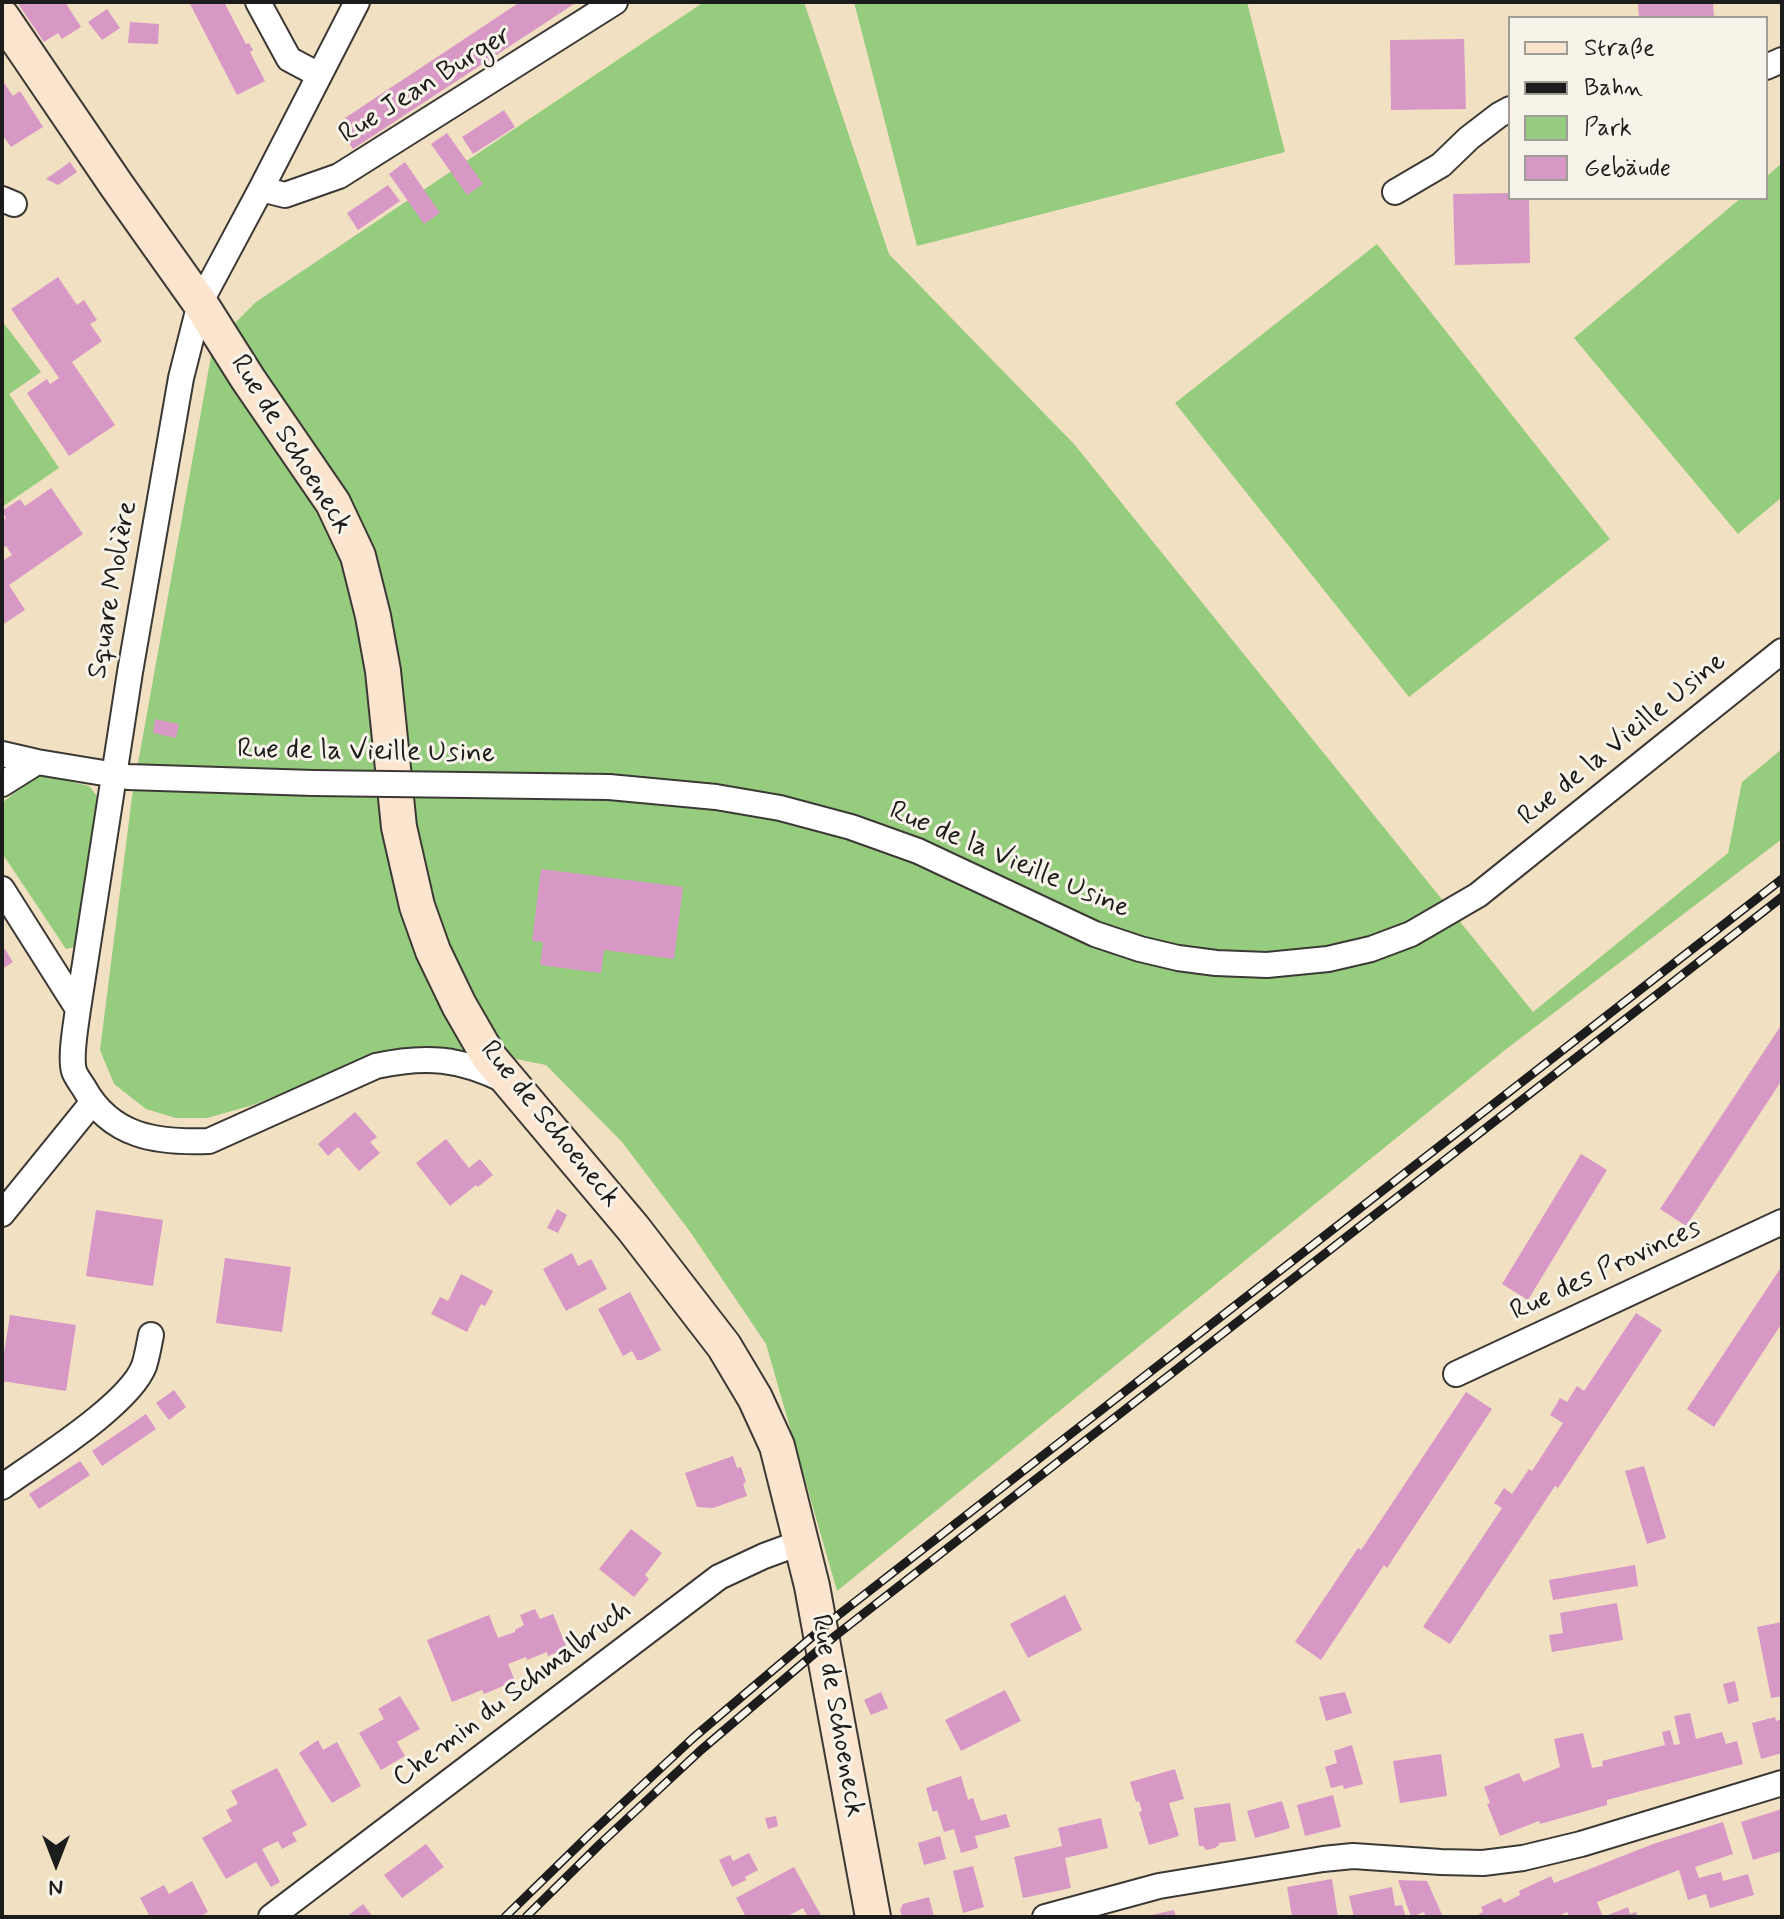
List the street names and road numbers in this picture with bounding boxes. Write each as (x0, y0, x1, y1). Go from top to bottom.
street label: Rue Jean Burger (334, 20, 518, 152)
street label: Rue de Schoeneck (221, 349, 359, 541)
street label: Square Molière (82, 498, 146, 682)
street label: Rue de la Vieille Usine (1512, 646, 1734, 834)
street label: Rue de la Vieille Usine (237, 734, 495, 772)
street label: Rue de la Vieille Usine (884, 795, 1134, 927)
street label: Rue de Schoeneck (471, 1035, 627, 1215)
street label: Rue des Provinces (1506, 1212, 1706, 1330)
street label: Chemin du Schmalbruch (387, 1594, 639, 1796)
street label: Rue de Schoeneck (802, 1612, 870, 1820)

